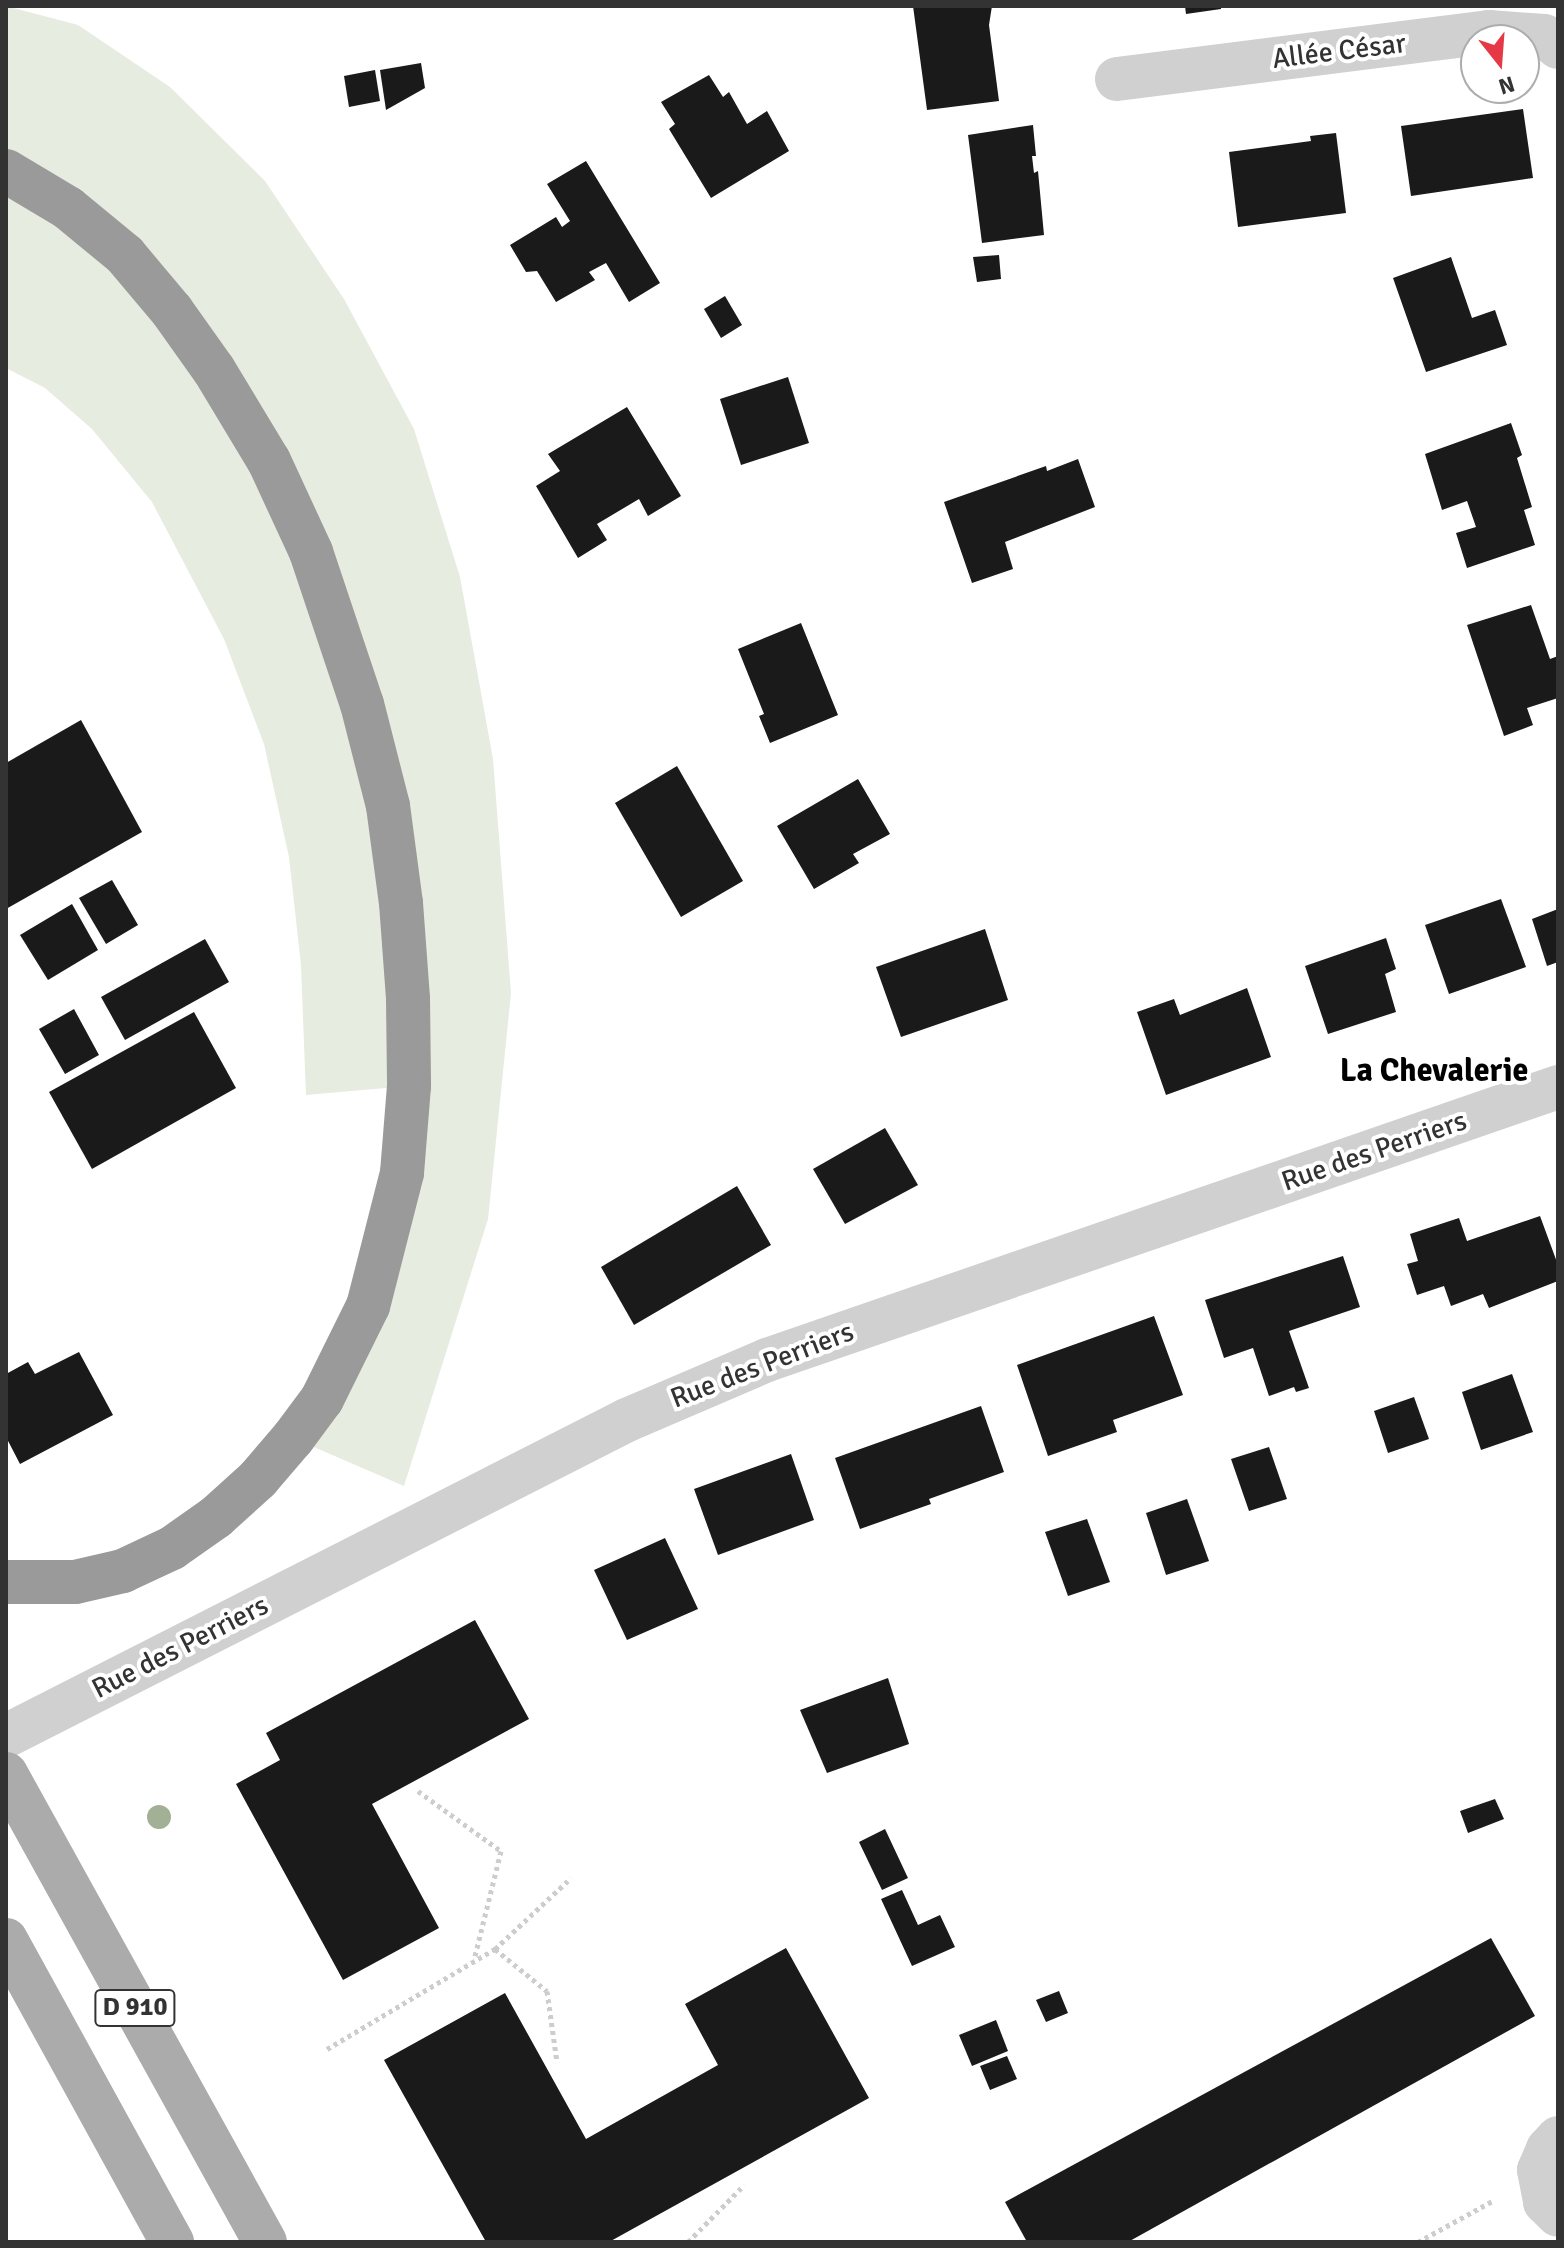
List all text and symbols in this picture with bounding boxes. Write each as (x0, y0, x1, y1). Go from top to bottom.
north arrow (1460, 24, 1540, 104)
street label: Allée César (1270, 26, 1408, 76)
text: N (1495, 70, 1518, 101)
district label: La Chevalerie (1340, 1052, 1528, 1090)
street label: Rue des Perriers (1277, 1104, 1471, 1198)
street label: Rue des Perriers (666, 1315, 858, 1415)
street label: Rue des Perriers (86, 1588, 274, 1706)
road number: D 910 (93, 1986, 177, 2030)

